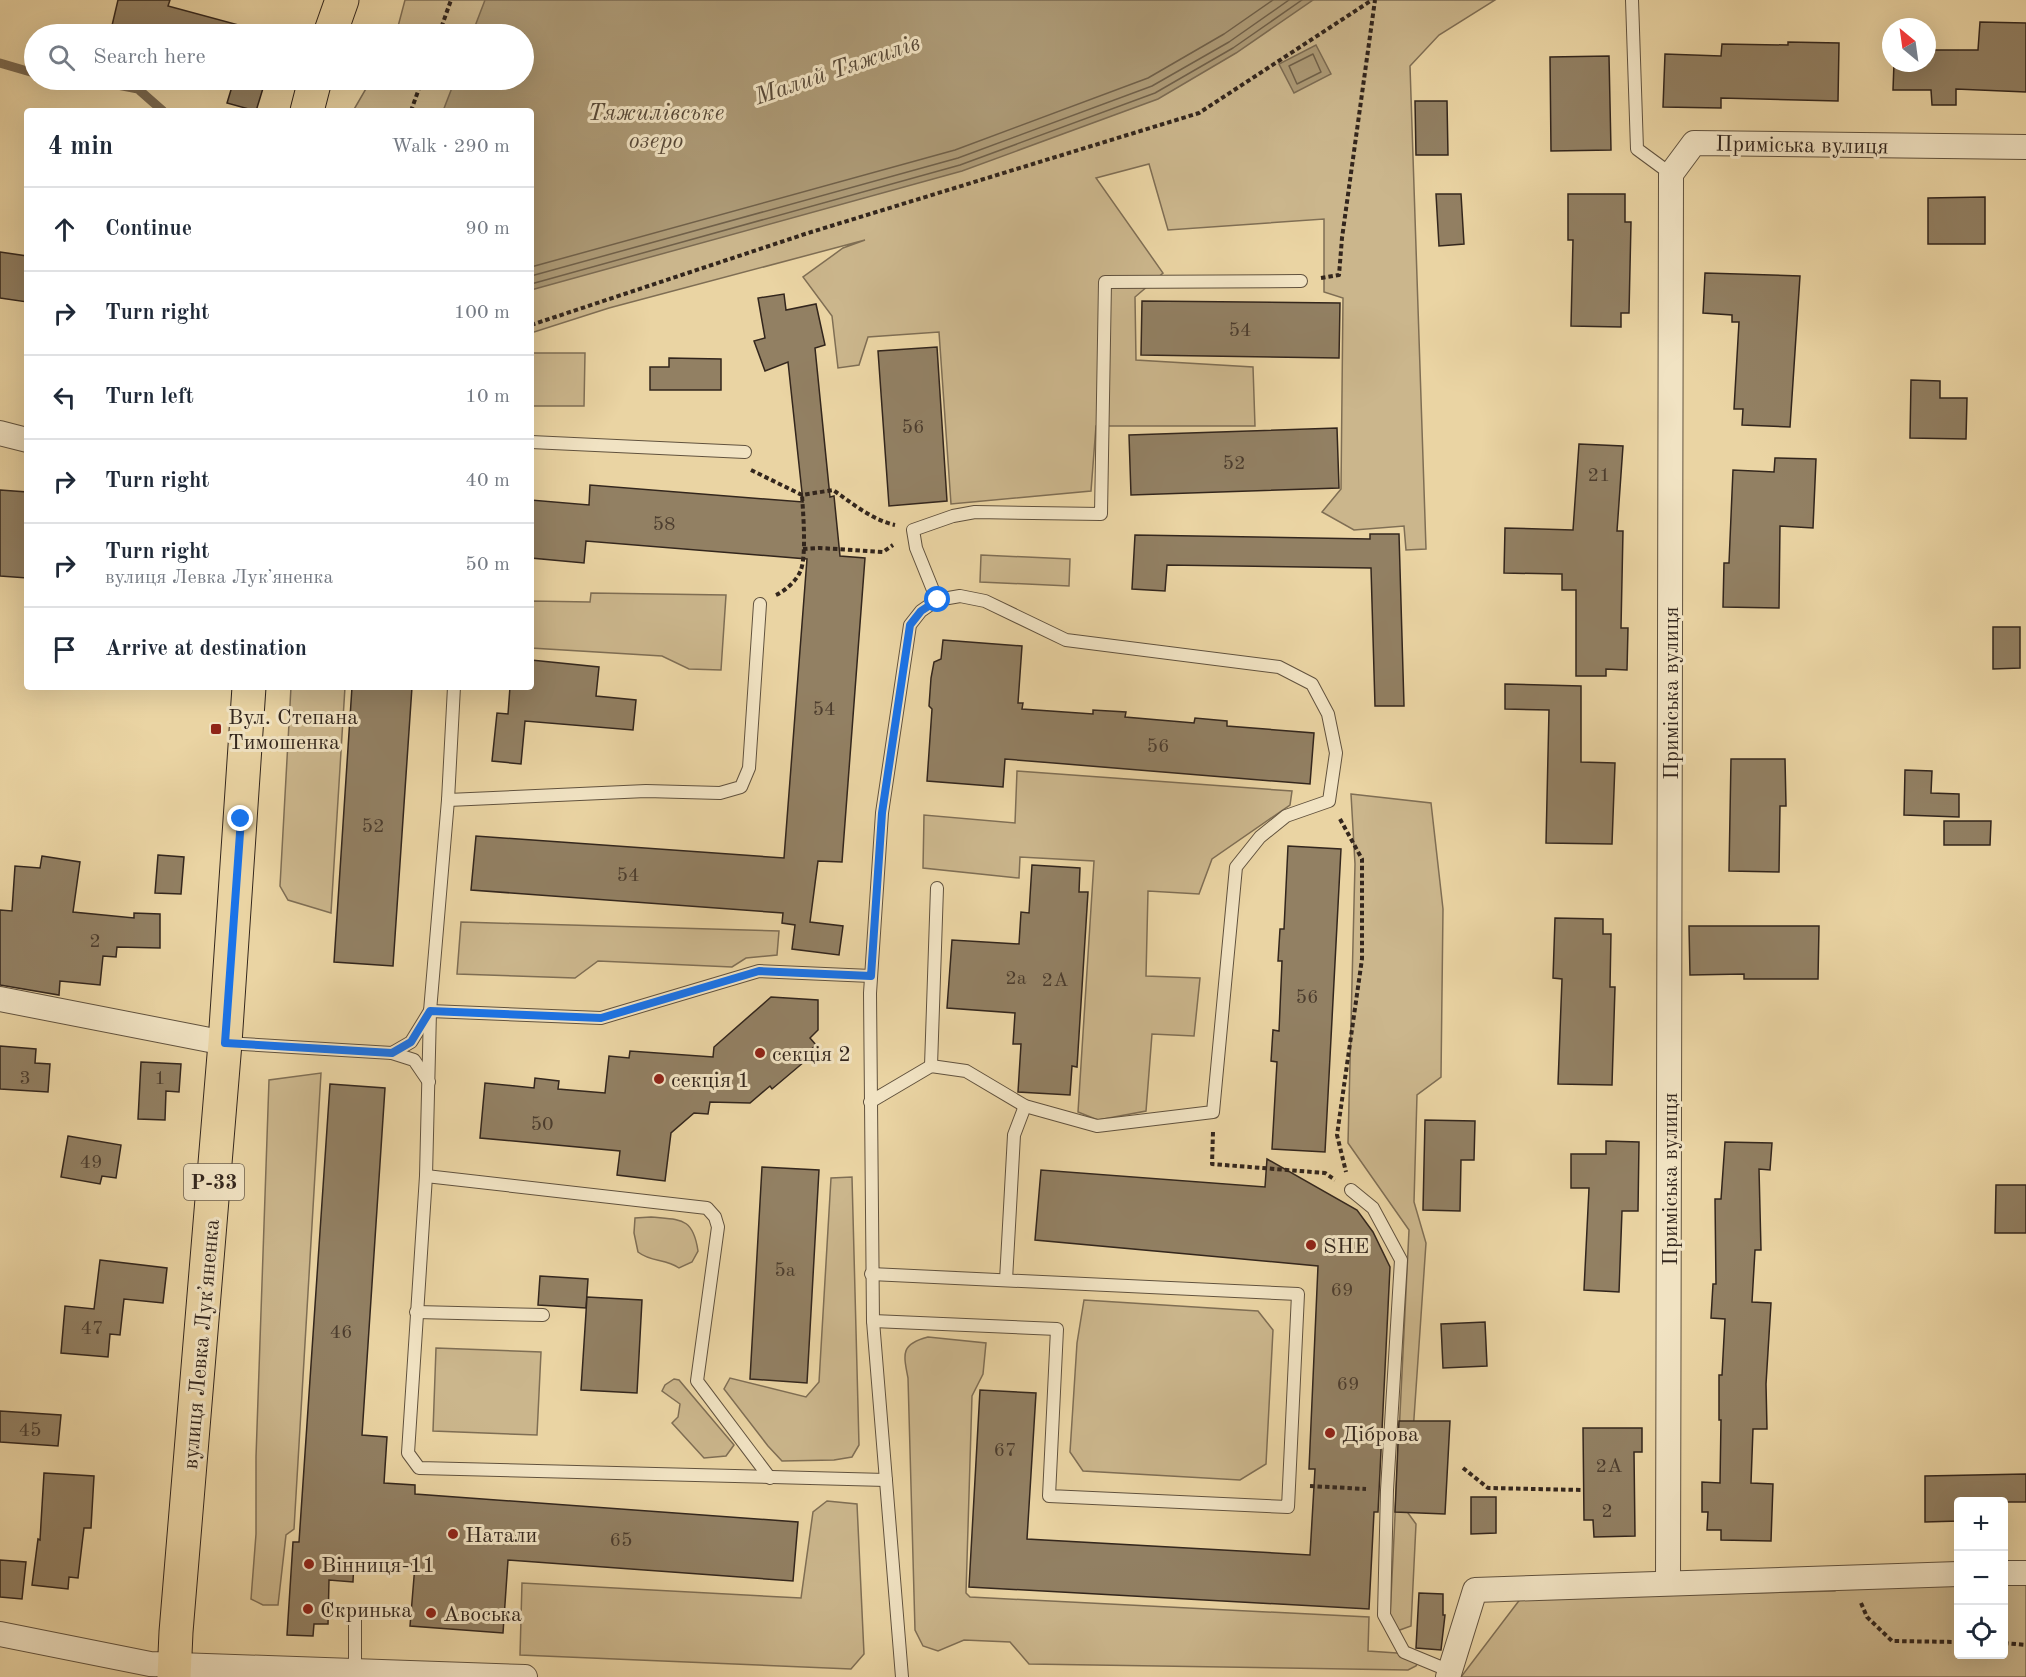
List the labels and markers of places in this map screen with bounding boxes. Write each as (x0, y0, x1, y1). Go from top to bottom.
place label: Вул. Степана Тимошенка (228, 707, 358, 754)
marker: Вул. Степана Тимошенка (209, 722, 223, 736)
place label: секція 2 (772, 1044, 851, 1066)
marker: секція 2 (753, 1046, 767, 1060)
place label: секція 1 (671, 1070, 750, 1092)
marker: секція 1 (652, 1072, 666, 1086)
place label: SHE (1323, 1236, 1369, 1258)
marker: SHE (1304, 1238, 1318, 1252)
place label: Діброва (1342, 1424, 1419, 1446)
marker: Діброва (1323, 1426, 1337, 1440)
place label: Натали (465, 1525, 537, 1547)
marker: Натали (446, 1527, 460, 1541)
place label: Вінниця-11 (321, 1555, 435, 1577)
marker: Вінниця-11 (302, 1557, 316, 1571)
place label: Скринька (320, 1600, 412, 1622)
marker: Скринька (301, 1602, 315, 1616)
place label: Авоська (443, 1604, 522, 1626)
marker: Авоська (424, 1606, 438, 1620)

